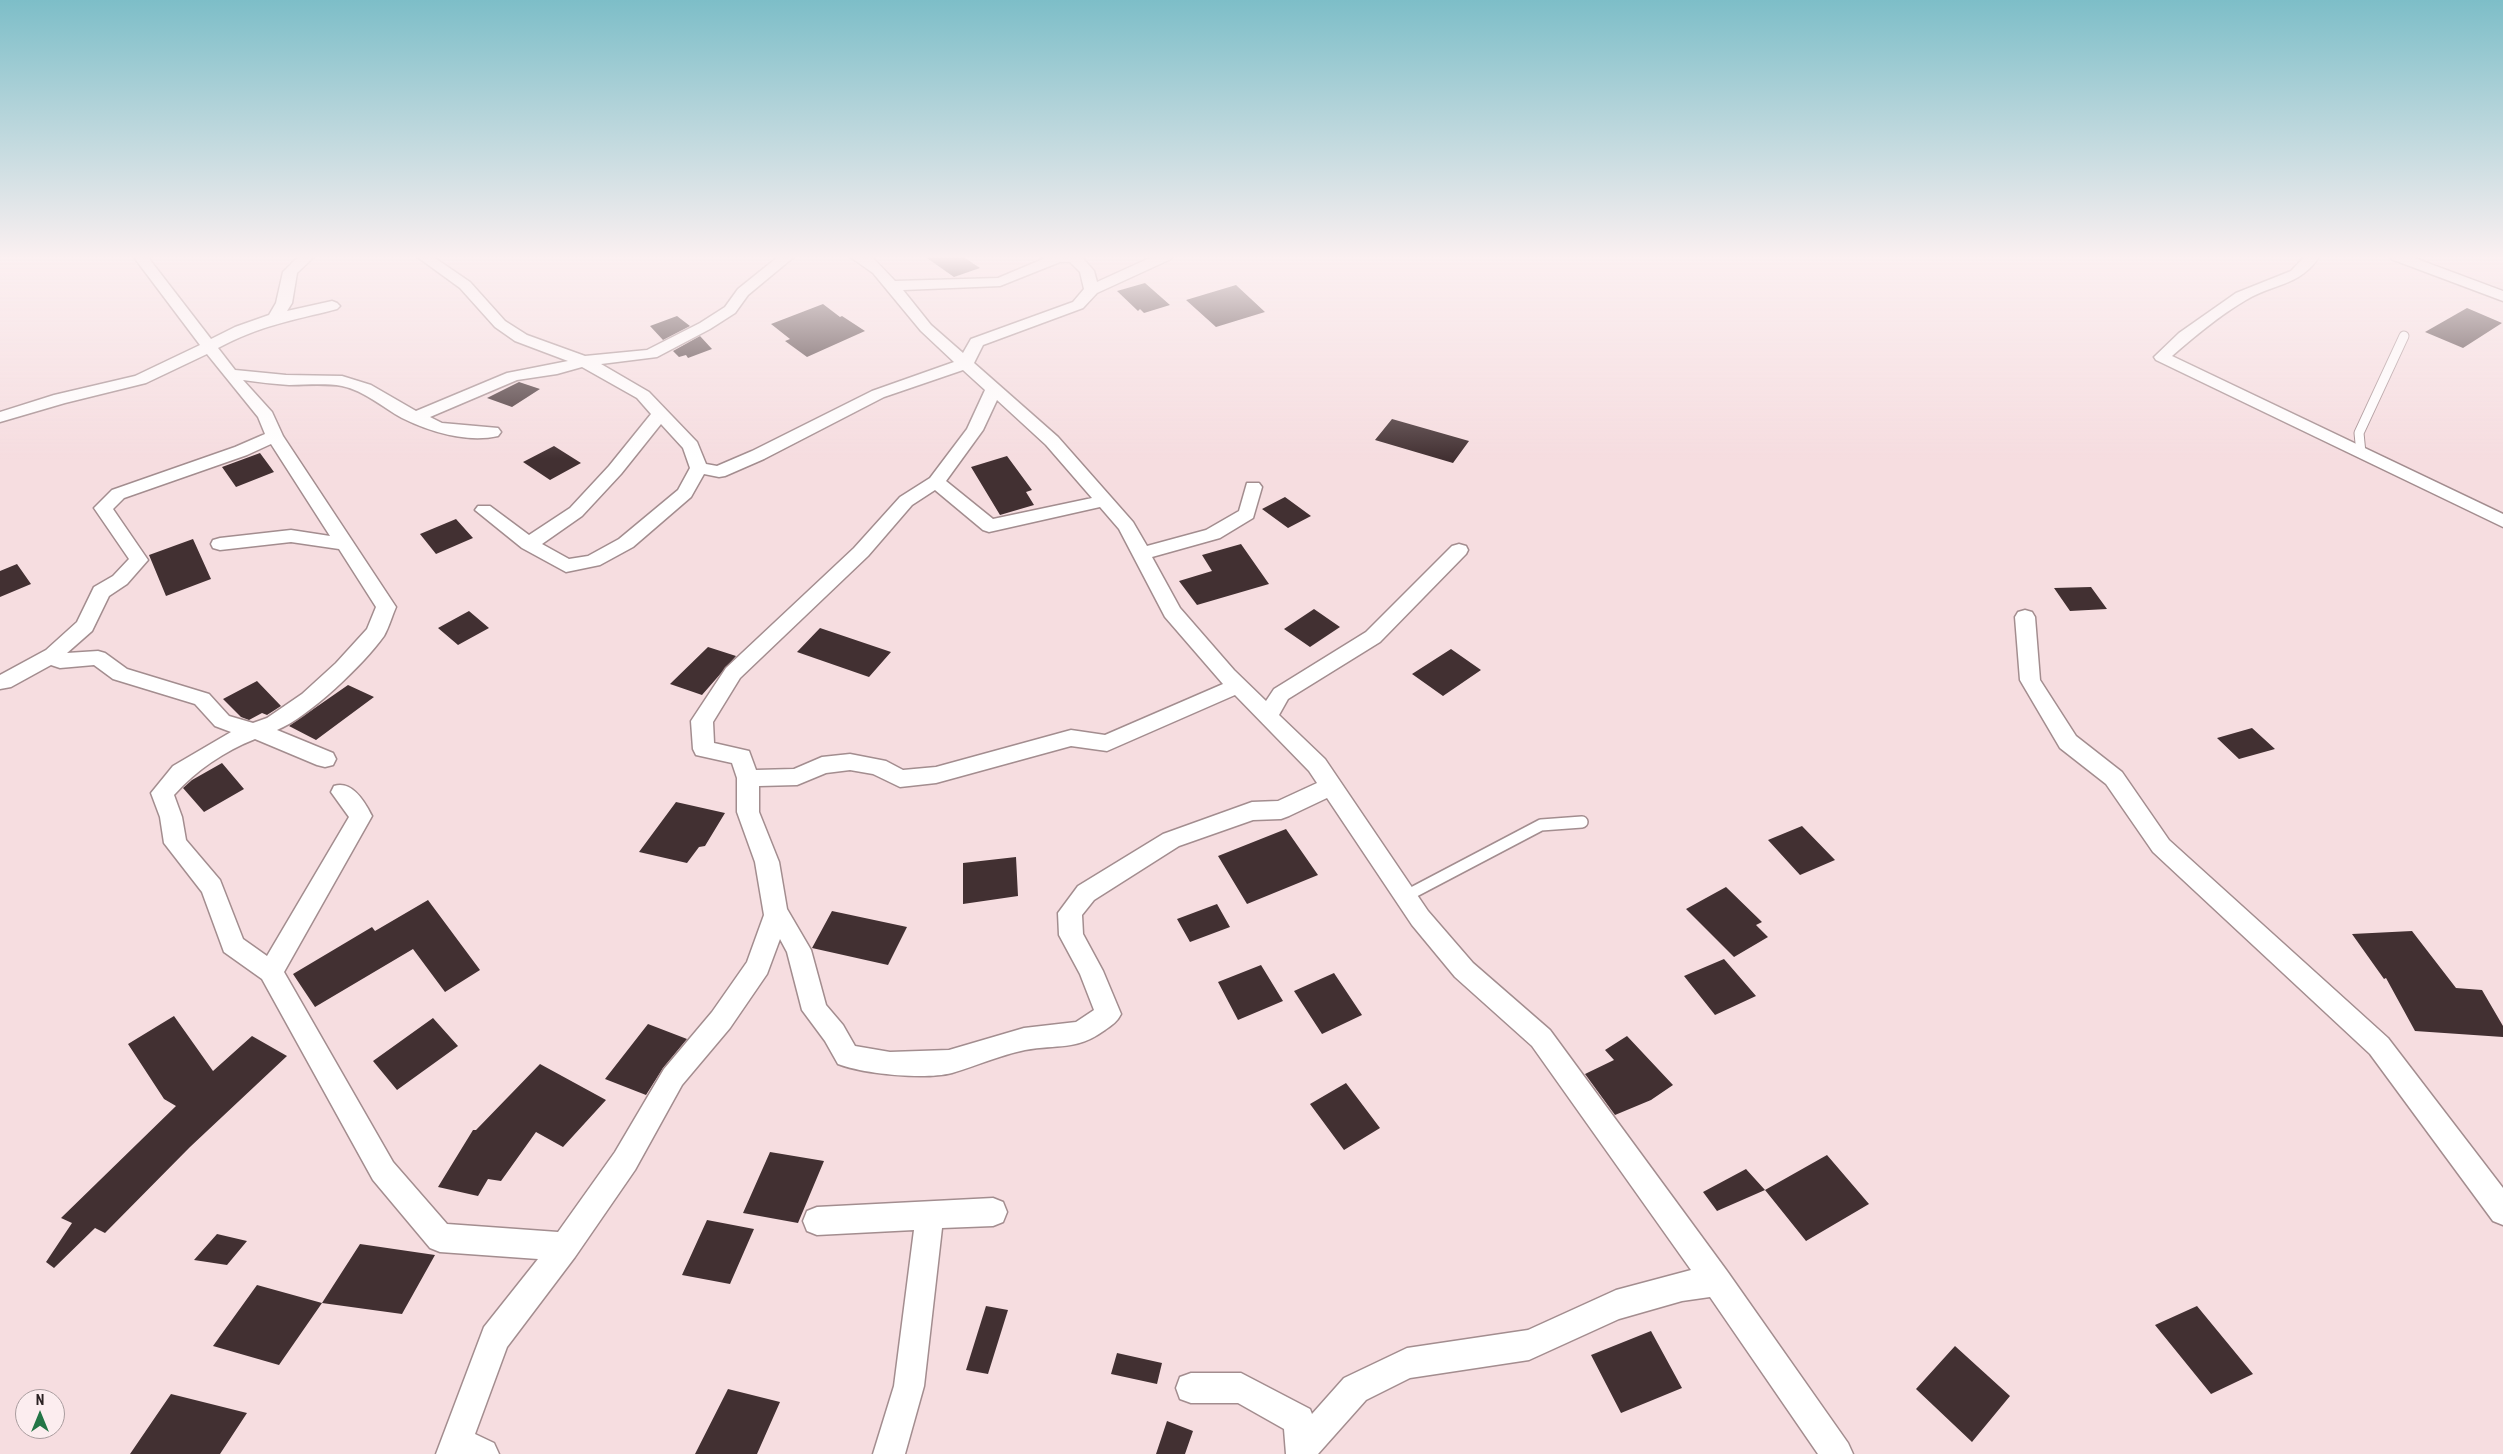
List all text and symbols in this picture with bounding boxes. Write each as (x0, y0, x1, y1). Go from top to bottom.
north arrow (15, 1389, 65, 1439)
text: N (36, 1392, 44, 1408)

